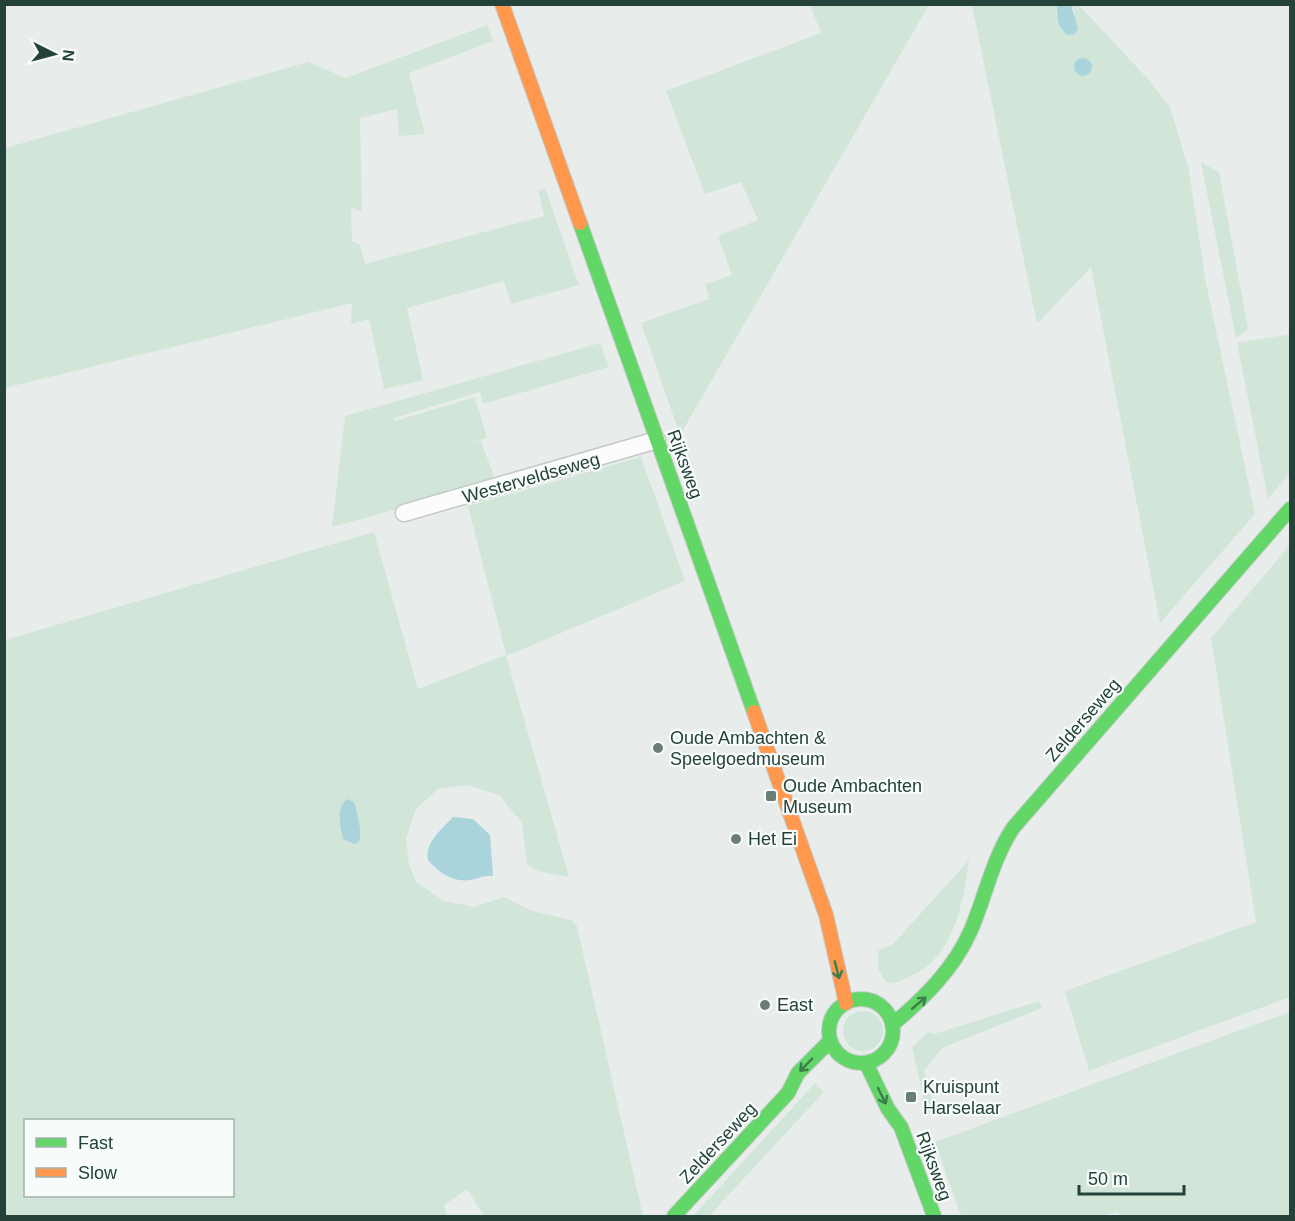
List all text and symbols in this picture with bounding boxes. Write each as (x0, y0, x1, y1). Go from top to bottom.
north arrow (24, 24, 84, 84)
text: N (59, 49, 77, 62)
street label: Rijksweg (663, 427, 707, 501)
street label: Westerveldseweg (460, 449, 602, 507)
street label: Zelderseweg (1042, 675, 1124, 765)
place label: Oude Ambachten & Speelgoedmuseum (670, 728, 826, 769)
marker: Oude Ambachten & Speelgoedmuseum (651, 741, 665, 755)
place label: Oude Ambachten Museum (783, 776, 922, 817)
marker: Oude Ambachten Museum (764, 789, 778, 803)
place label: Het Ei (748, 829, 797, 849)
marker: Het Ei (729, 832, 743, 846)
one-way arrow (832, 961, 843, 980)
place label: East (777, 995, 813, 1015)
one-way arrow (911, 996, 926, 1010)
marker: East (758, 998, 772, 1012)
one-way arrow (799, 1057, 813, 1072)
place label: Kruispunt Harselaar (923, 1077, 1001, 1118)
one-way arrow (877, 1087, 888, 1105)
marker: Kruispunt Harselaar (904, 1090, 918, 1104)
street label: Zelderseweg (676, 1098, 760, 1188)
legend (24, 1119, 234, 1197)
street label: Rijksweg (912, 1129, 956, 1203)
text: Fast (78, 1133, 113, 1153)
scale bar (1079, 1158, 1184, 1196)
text: Slow (78, 1163, 118, 1183)
text: 50 m (1088, 1169, 1128, 1189)

